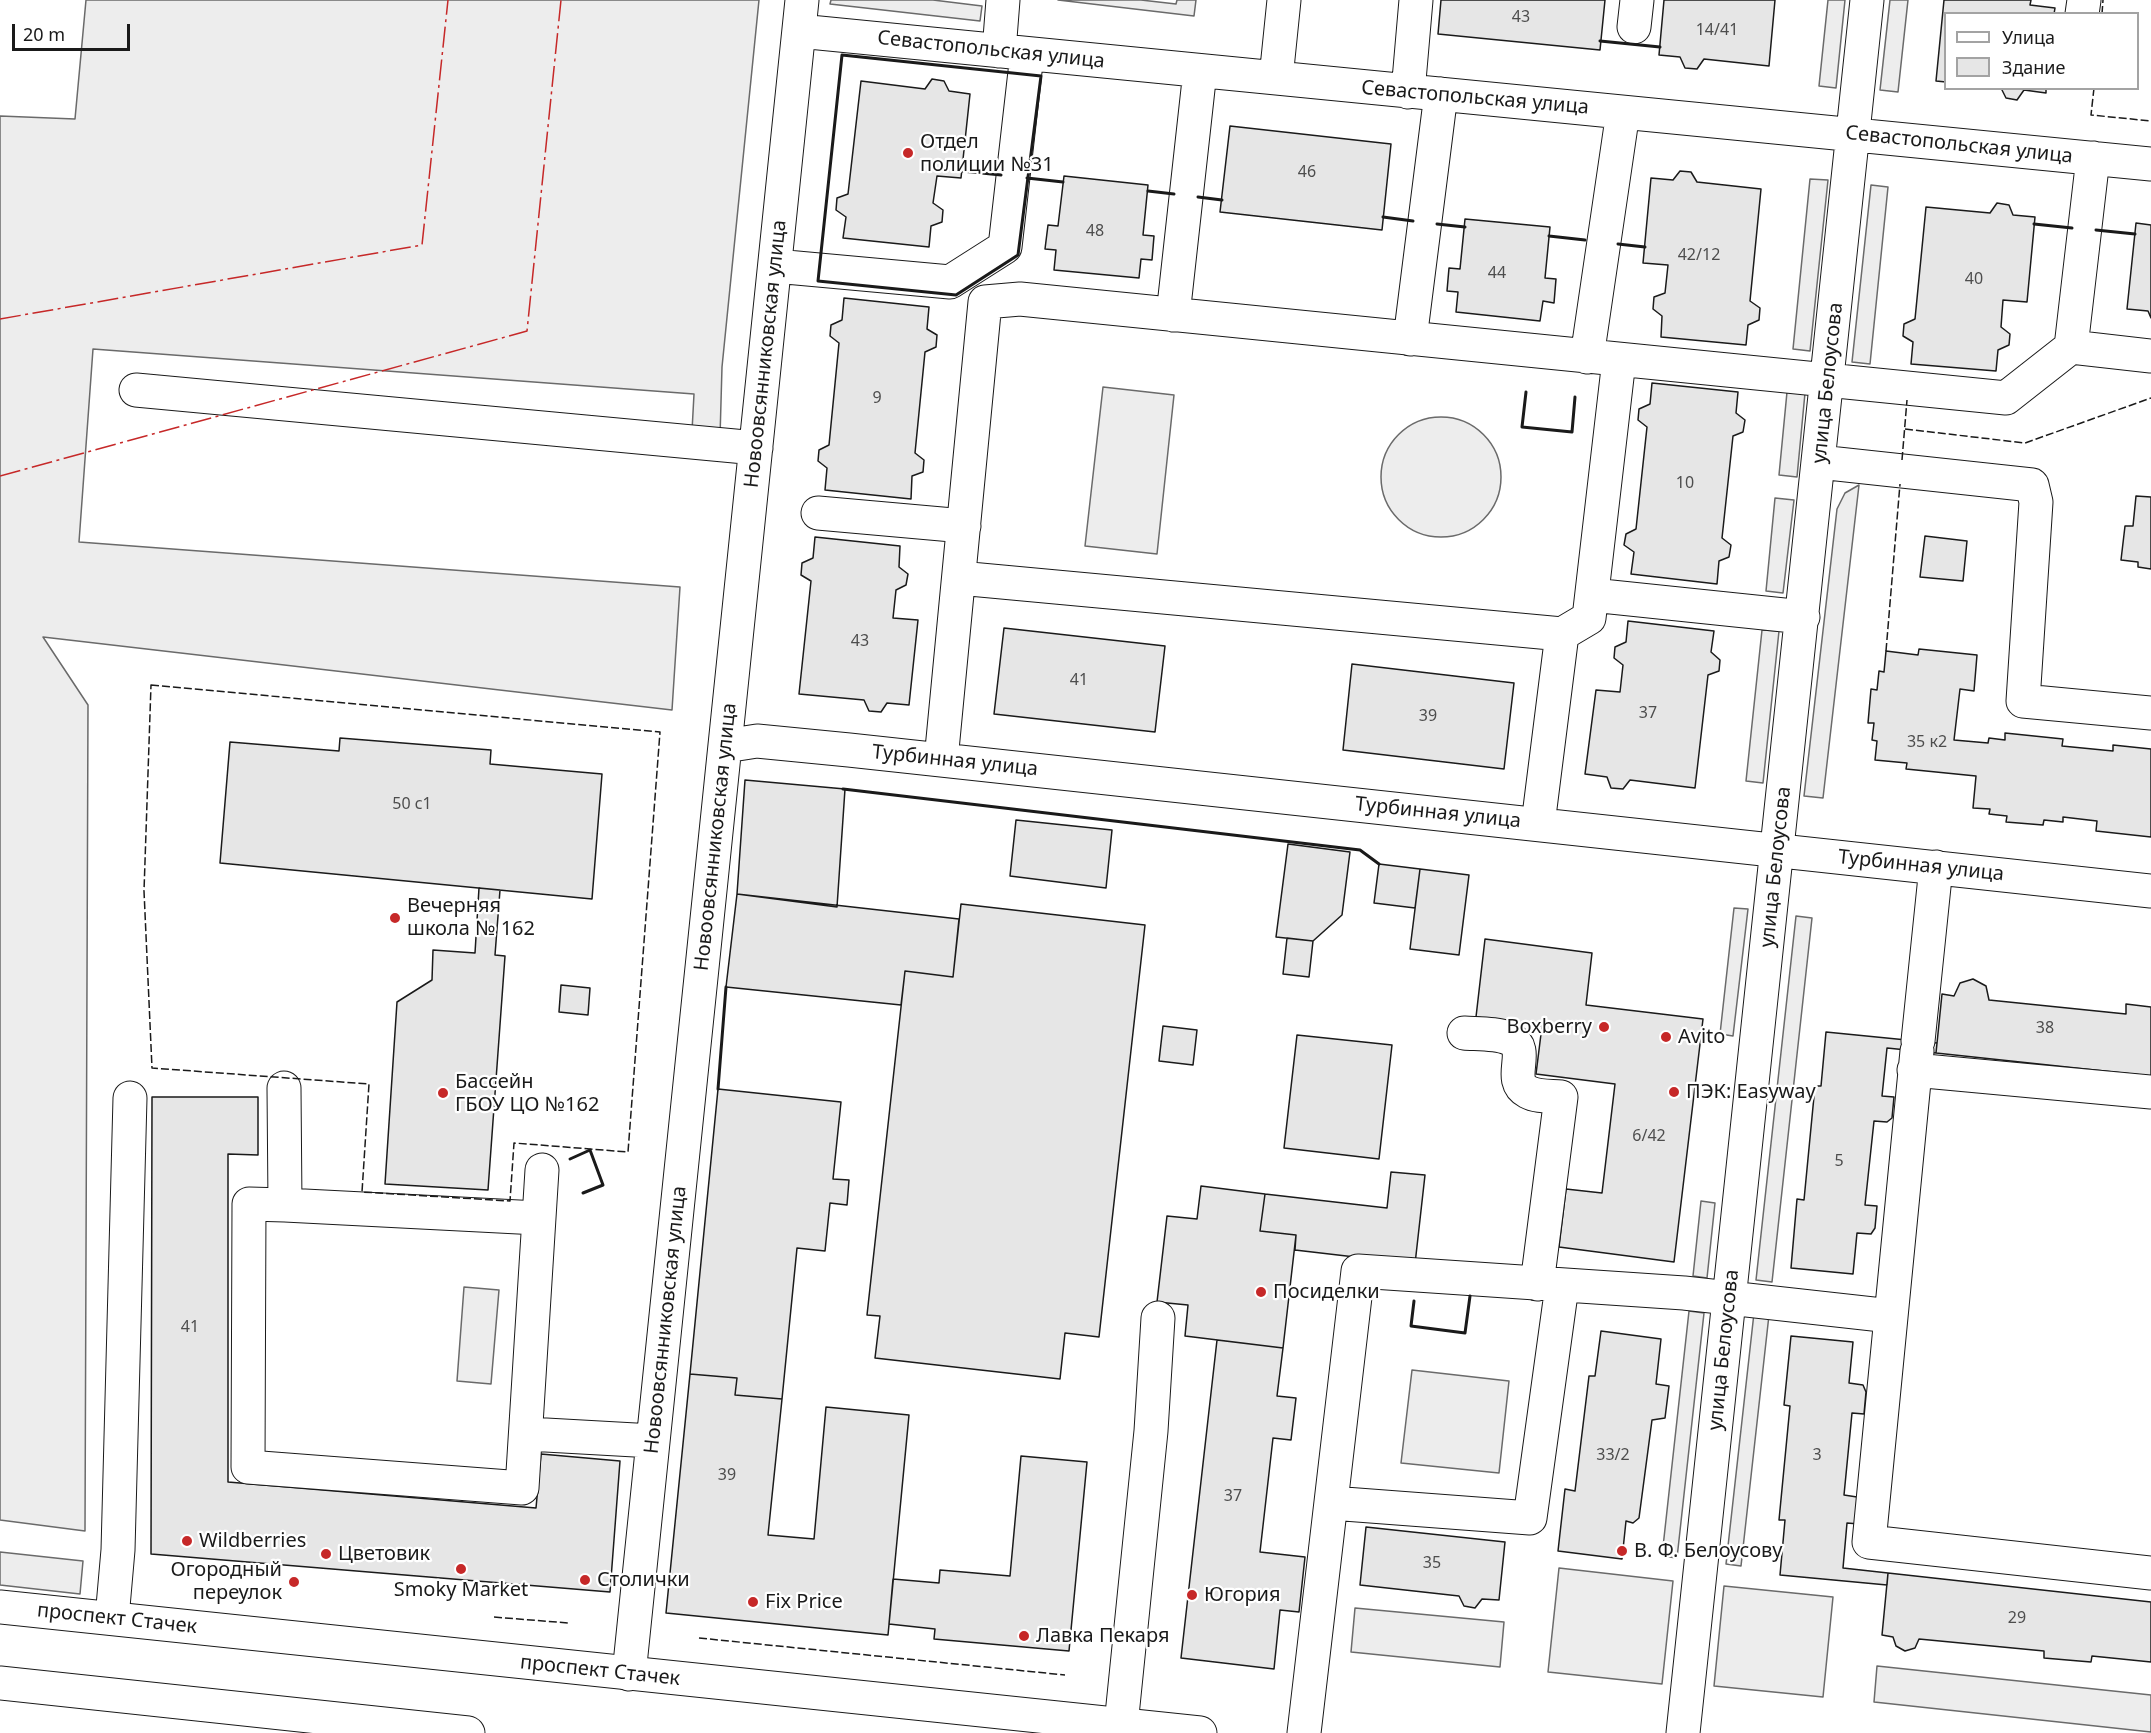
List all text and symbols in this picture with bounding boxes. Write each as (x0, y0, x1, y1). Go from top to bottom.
house number: 43 (1512, 7, 1530, 27)
scale bar (15, 12, 134, 50)
legend (1944, 12, 2139, 90)
house number: 14/41 (1696, 20, 1738, 40)
text: 20 m (23, 22, 65, 46)
text: Улица (2002, 25, 2055, 49)
street label: Севастопольская улица (876, 26, 1106, 74)
text: Здание (2002, 55, 2065, 79)
street label: Севастопольская улица (1360, 76, 1590, 120)
street label: Севастопольская улица (1844, 121, 2074, 169)
place label: Отдел полиции №31 (920, 130, 1054, 177)
marker: Отдел полиции №31 (901, 146, 915, 160)
house number: 46 (1298, 162, 1316, 182)
street label: Новоовсянниковская улица (740, 219, 792, 489)
house number: 48 (1086, 221, 1104, 241)
house number: 42/12 (1678, 245, 1720, 265)
house number: 44 (1488, 263, 1506, 283)
house number: 40 (1965, 269, 1983, 289)
street label: улица Белоусова (1808, 301, 1848, 465)
house number: 9 (872, 388, 882, 408)
house number: 10 (1676, 473, 1694, 493)
house number: 43 (851, 631, 869, 651)
house number: 41 (1070, 670, 1088, 690)
street label: Новоовсянниковская улица (690, 702, 742, 972)
house number: 37 (1639, 703, 1657, 723)
house number: 39 (1419, 706, 1437, 726)
house number: 35 к2 (1907, 732, 1947, 752)
street label: Турбинная улица (871, 740, 1039, 782)
street label: улица Белоусова (1756, 785, 1796, 949)
street label: Турбинная улица (1354, 792, 1522, 834)
house number: 50 с1 (392, 794, 432, 814)
street label: Турбинная улица (1837, 845, 2005, 887)
place label: Вечерняя школа № 162 (407, 894, 535, 941)
marker: Вечерняя школа № 162 (388, 911, 402, 925)
place label: Boxberry (1506, 1015, 1592, 1039)
house number: 38 (2036, 1018, 2054, 1038)
marker: Boxberry (1597, 1020, 1611, 1034)
place label: Avito (1678, 1025, 1725, 1049)
marker: Avito (1659, 1030, 1673, 1044)
place label: Бассейн ГБОУ ЦО №162 (455, 1070, 599, 1117)
place label: ПЭК: Easyway (1686, 1080, 1816, 1104)
marker: ПЭК: Easyway (1667, 1085, 1681, 1099)
marker: Бассейн ГБОУ ЦО №162 (436, 1086, 450, 1100)
house number: 6/42 (1632, 1126, 1666, 1146)
house number: 5 (1834, 1151, 1844, 1171)
street label: Новоовсянниковская улица (640, 1185, 692, 1455)
street label: улица Белоусова (1704, 1268, 1744, 1432)
place label: Посиделки (1273, 1280, 1380, 1304)
marker: Посиделки (1254, 1285, 1268, 1299)
house number: 41 (181, 1317, 199, 1337)
house number: 33/2 (1596, 1445, 1630, 1465)
house number: 3 (1812, 1445, 1822, 1465)
house number: 39 (718, 1465, 736, 1485)
house number: 37 (1224, 1486, 1242, 1506)
place label: Wildberries (199, 1529, 306, 1553)
marker: Wildberries (180, 1534, 194, 1548)
place label: В. Ф. Белоусову (1634, 1539, 1782, 1563)
place label: Цветовик (338, 1542, 430, 1566)
marker: В. Ф. Белоусову (1615, 1544, 1629, 1558)
marker: Цветовик (319, 1547, 333, 1561)
house number: 35 (1423, 1553, 1441, 1573)
place label: Огородный переулок (170, 1558, 282, 1605)
marker: Smoky Market (454, 1562, 468, 1576)
place label: Столички (597, 1568, 690, 1592)
marker: Столички (578, 1573, 592, 1587)
marker: Огородный переулок (287, 1575, 301, 1589)
place label: Smoky Market (394, 1578, 528, 1602)
place label: Югория (1204, 1583, 1281, 1607)
marker: Югория (1185, 1588, 1199, 1602)
place label: Fix Price (765, 1590, 843, 1614)
marker: Fix Price (746, 1595, 760, 1609)
street label: проспект Стачек (36, 1599, 198, 1639)
house number: 29 (2008, 1608, 2026, 1628)
place label: Лавка Пекаря (1036, 1624, 1169, 1648)
marker: Лавка Пекаря (1017, 1629, 1031, 1643)
street label: проспект Стачек (519, 1651, 681, 1691)

